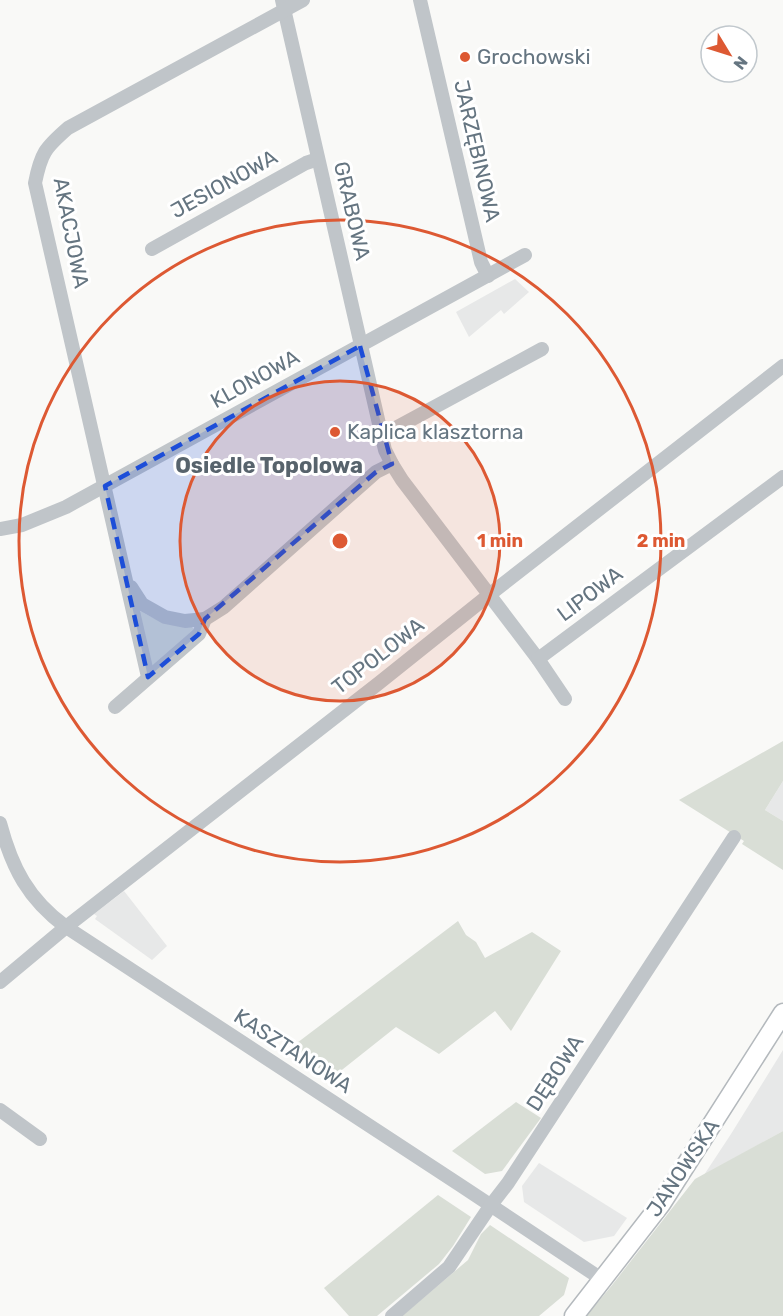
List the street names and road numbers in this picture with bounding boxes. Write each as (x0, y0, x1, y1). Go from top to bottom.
street label: JARZĘBINOWA (449, 77, 506, 224)
street label: JESIONOWA (166, 144, 281, 223)
street label: GRABOWA (329, 159, 376, 263)
street label: AKACJOWA (49, 175, 94, 290)
street label: KLONOWA (206, 344, 303, 413)
street label: LIPOWA (552, 561, 627, 626)
street label: TOPOLOWA (327, 612, 429, 699)
street label: KASZTANOWA (230, 1003, 357, 1098)
street label: DĘBOWA (521, 1030, 588, 1115)
street label: JANOWSKA (641, 1114, 724, 1221)

